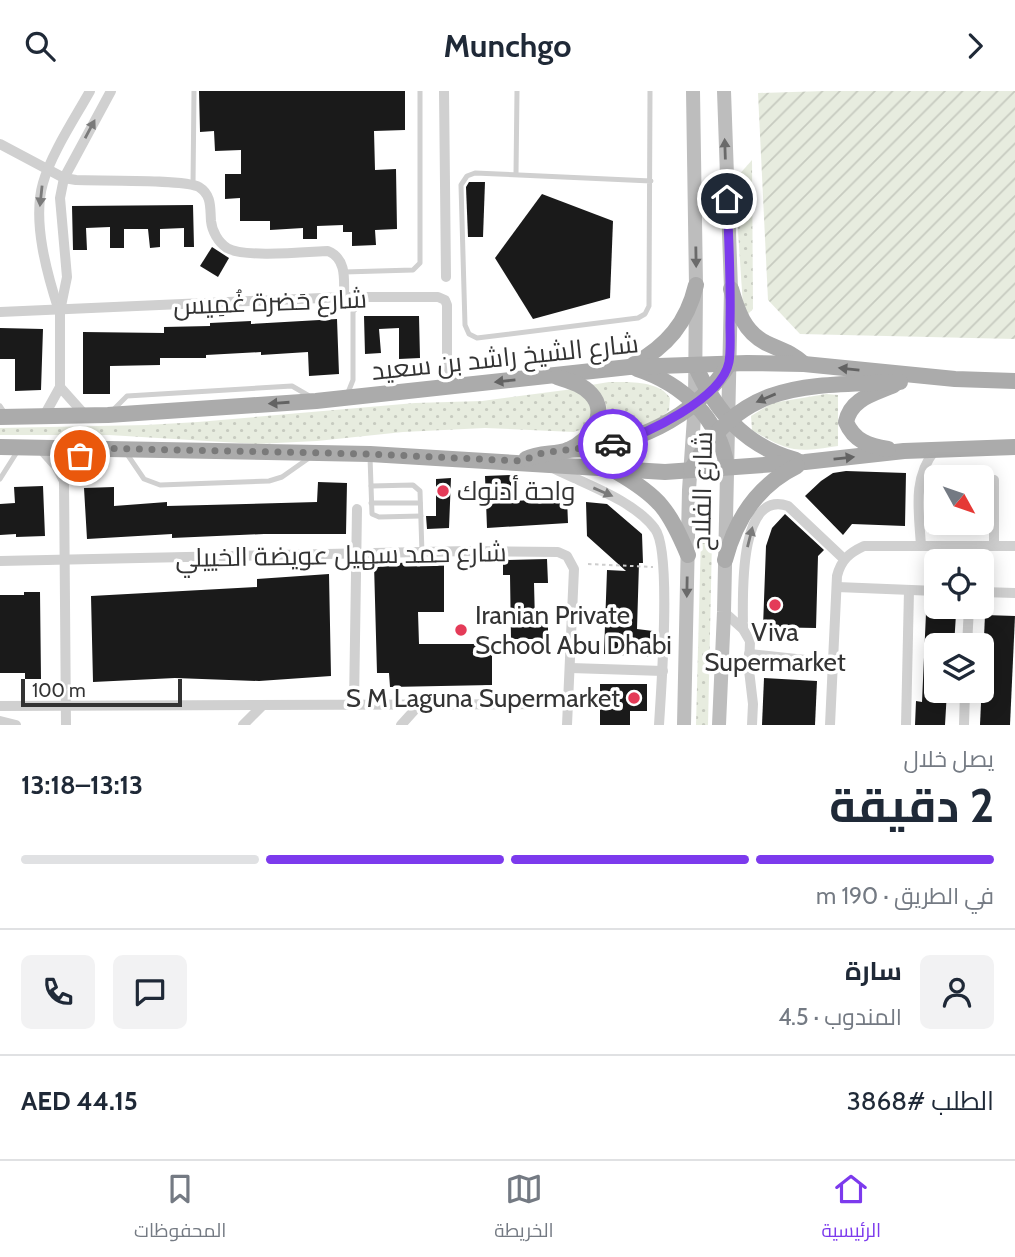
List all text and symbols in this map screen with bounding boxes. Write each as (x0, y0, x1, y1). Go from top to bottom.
text: Munchgo (444, 26, 571, 65)
icon: search (21, 27, 59, 65)
icon: forward (956, 27, 994, 65)
one-way arrow (85, 119, 96, 139)
one-way arrow (720, 137, 731, 159)
pin (697, 169, 757, 229)
icon: home (708, 180, 746, 218)
one-way arrow (35, 186, 46, 208)
one-way arrow (690, 246, 701, 268)
street label: شارع حَضرة غُمِيس (173, 283, 367, 322)
street label: شارع الشيخ راشد بن سعيد (370, 327, 640, 388)
one-way arrow (838, 363, 860, 374)
one-way arrow (494, 376, 516, 387)
one-way arrow (755, 392, 776, 403)
one-way arrow (268, 398, 290, 409)
courier (578, 409, 648, 479)
icon: car (594, 425, 632, 463)
pin (50, 426, 110, 486)
street label: شارع الفلاح (685, 431, 720, 551)
icon: bag (61, 437, 99, 475)
one-way arrow (833, 452, 855, 463)
north arrow (924, 465, 994, 535)
map controls (924, 465, 994, 703)
place label: واحة أدنوك (457, 474, 575, 507)
marker: واحة أدنوك (435, 483, 451, 499)
one-way arrow (593, 487, 614, 498)
one-way arrow (745, 526, 756, 548)
street label: شارع حمد سهيل عويضة الخييلي (175, 536, 507, 579)
button: locate (924, 549, 994, 619)
one-way arrow (681, 576, 693, 598)
marker: Viva Supermarket (767, 597, 783, 613)
place label: Iranian Private School Abu Dhabi (475, 599, 672, 661)
place label: Viva Supermarket (704, 616, 846, 678)
marker: Iranian Private School Abu Dhabi (453, 622, 469, 638)
button: layers (924, 633, 994, 703)
scale bar (21, 676, 182, 708)
text: 100 m (32, 679, 86, 702)
place label: S M Laguna Supermarket (346, 682, 620, 714)
marker: S M Laguna Supermarket (626, 690, 642, 706)
text: يصل خلال (903, 745, 994, 773)
text: 13:13–13:18 (21, 769, 143, 801)
text: 2 دقيقة (829, 778, 994, 834)
text: في الطريق · 190 m (816, 882, 994, 910)
button: phone (21, 955, 95, 1029)
button: chat (113, 955, 187, 1029)
text: سارة (845, 955, 902, 987)
button: person (920, 955, 994, 1029)
text: المندوب · 4.5 (778, 1003, 902, 1031)
text: AED 44.15 (21, 1085, 138, 1117)
text: الطلب #3868 (847, 1085, 994, 1117)
tab: المحفوظات (134, 1170, 226, 1248)
tab: الخريطة (494, 1170, 554, 1248)
tab: الرئيسية (821, 1170, 881, 1248)

